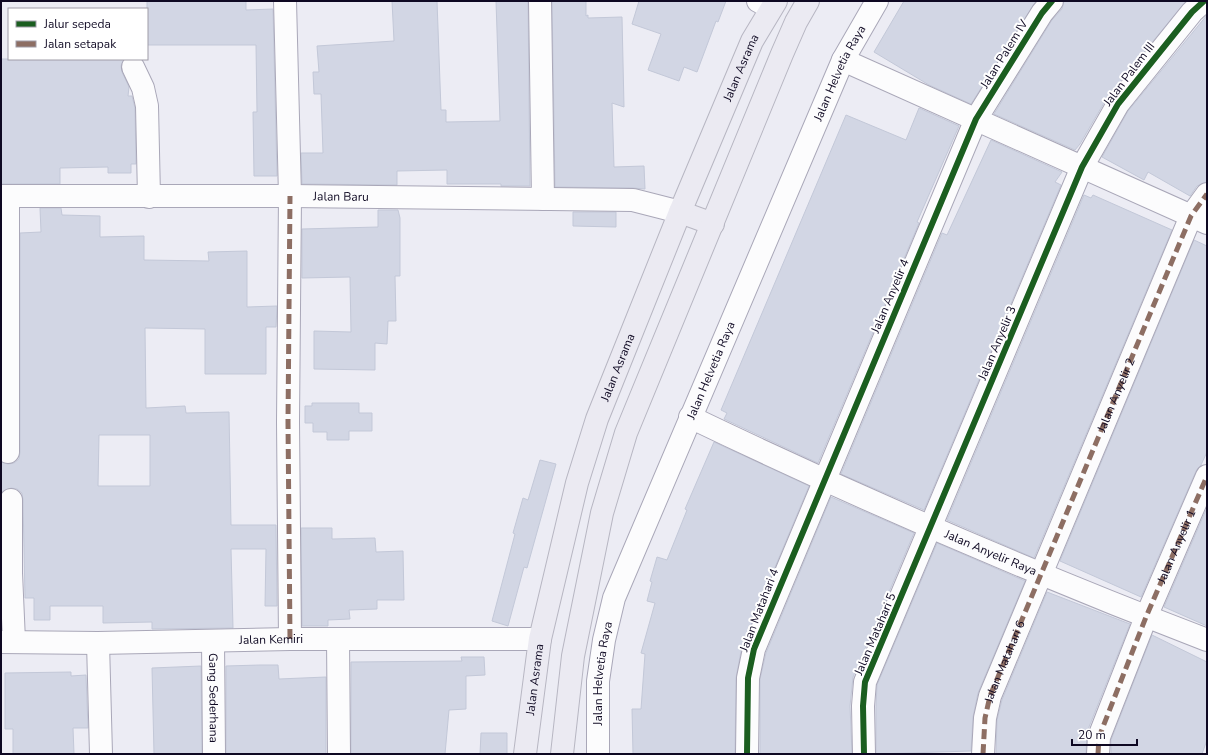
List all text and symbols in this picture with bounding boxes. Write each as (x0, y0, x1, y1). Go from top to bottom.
legend (8, 8, 148, 60)
text: Jalur sepeda (43, 16, 111, 32)
street label: Jalan Palem IV (976, 16, 1032, 92)
street label: Jalan Helvetia Raya (810, 22, 869, 125)
street label: Jalan Asrama (719, 31, 762, 105)
text: Jalan setapak (43, 36, 117, 52)
street label: Jalan Palem III (1099, 39, 1158, 110)
street label: Jalan Baru (312, 188, 369, 205)
street label: Jalan Anyelir 4 (867, 257, 913, 336)
street label: Jalan Anyelir 3 (974, 304, 1020, 383)
street label: Jalan Helvetia Raya (683, 319, 739, 423)
street label: Jalan Asrama (597, 331, 639, 405)
street label: Jalan Anyelir 2 (1093, 355, 1139, 435)
street label: Jalan Anyelir 1 (1153, 507, 1200, 587)
street label: Jalan Anyelir Raya (941, 526, 1039, 579)
street label: Jalan Matahari 4 (735, 566, 782, 655)
street label: Jalan Matahari 5 (850, 590, 900, 678)
street label: Jalan Matahari 6 (981, 618, 1029, 705)
street label: Jalan Helvetia Raya (590, 620, 616, 726)
street label: Jalan Kemiri (238, 631, 303, 648)
street label: Jalan Asrama (522, 643, 547, 717)
street label: Gang Sederhana (205, 653, 222, 743)
scale bar (1072, 721, 1137, 747)
text: 20 m (1078, 727, 1106, 743)

